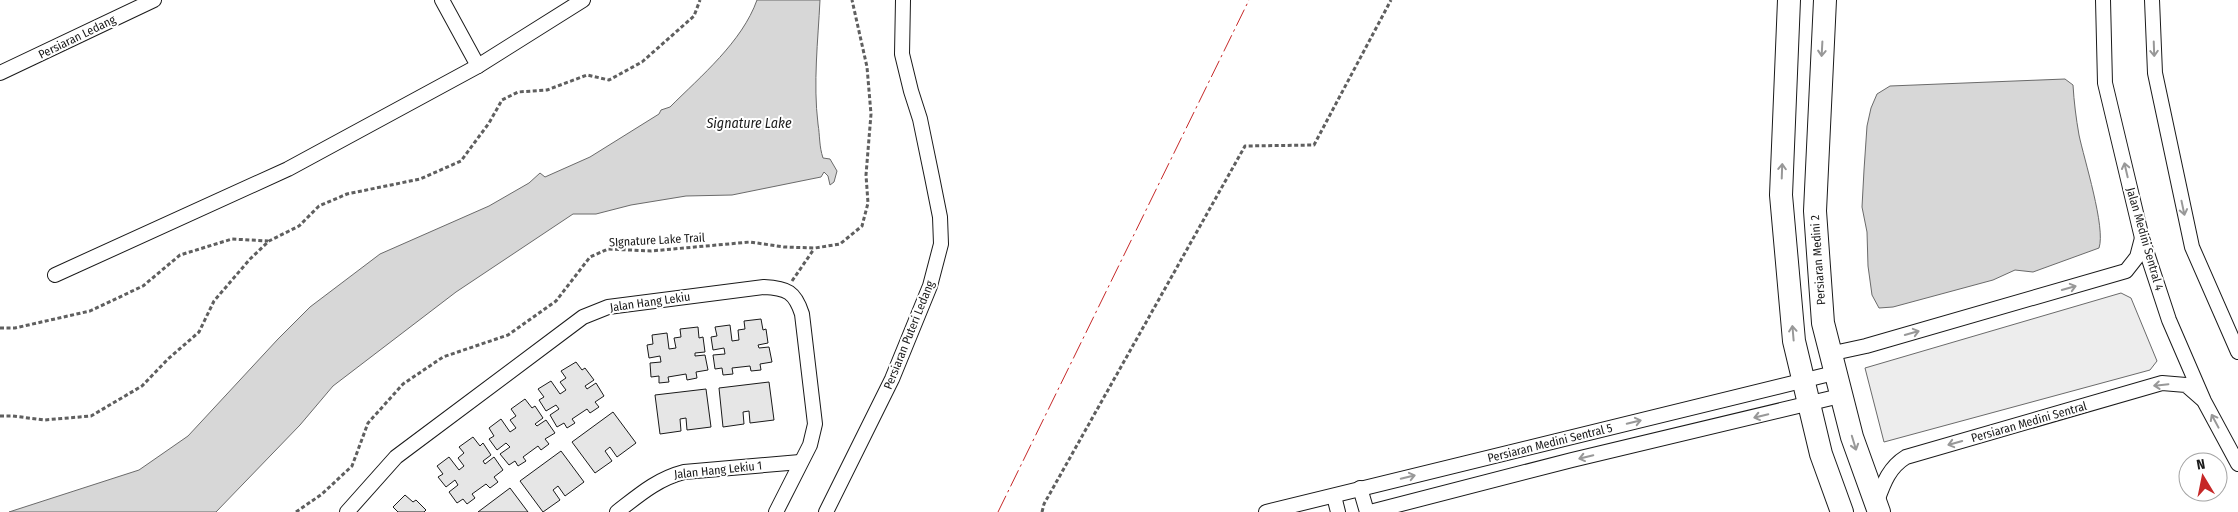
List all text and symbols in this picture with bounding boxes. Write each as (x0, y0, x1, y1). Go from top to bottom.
street label: Persiaran Ledang (36, 12, 118, 62)
one-way arrow (1818, 40, 1827, 56)
one-way arrow (2149, 40, 2159, 56)
water label: Signature Lake (705, 115, 792, 132)
one-way arrow (2121, 162, 2130, 178)
one-way arrow (1778, 164, 1787, 180)
street label: Jalan Medini Sentral 4 (2124, 186, 2166, 292)
one-way arrow (2179, 200, 2189, 216)
street label: Persiaran Medini 2 (1808, 215, 1828, 305)
street label: SIgnature Lake Trail (609, 230, 705, 250)
street label: Persiaran Puteri Ledang (881, 278, 937, 391)
one-way arrow (2060, 282, 2076, 292)
street label: Jalan Hang Lekiu (609, 289, 691, 315)
one-way arrow (1788, 326, 1798, 342)
one-way arrow (1904, 327, 1920, 337)
one-way arrow (2154, 380, 2170, 390)
street label: Persiaran Medini Sentral (1970, 399, 2088, 445)
one-way arrow (1754, 412, 1770, 421)
one-way arrow (2210, 414, 2219, 429)
one-way arrow (1625, 417, 1641, 426)
street label: Persiaran Medini Sentral 5 (1486, 421, 1614, 465)
one-way arrow (1849, 435, 1859, 451)
one-way arrow (1947, 439, 1963, 449)
north arrow (2178, 452, 2228, 502)
one-way arrow (1578, 453, 1594, 462)
text: N (2195, 456, 2206, 474)
street label: Jalan Hang Lekiu 1 (673, 458, 763, 482)
one-way arrow (1399, 472, 1415, 481)

